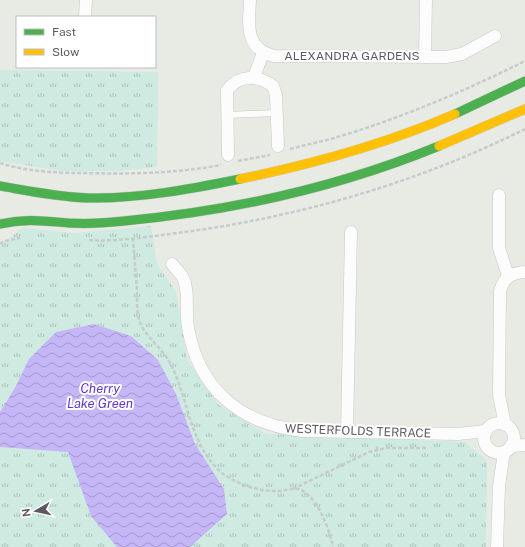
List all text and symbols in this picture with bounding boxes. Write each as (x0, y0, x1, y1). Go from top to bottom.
legend (16, 16, 156, 68)
text: Fast (52, 25, 77, 39)
text: Slow (52, 45, 80, 59)
street label: ALEXANDRA GARDENS (284, 49, 420, 63)
water label: Cherry Lake Green (67, 381, 133, 411)
street label: WESTERFOLDS TERRACE (285, 421, 431, 441)
north arrow (16, 491, 56, 531)
text: N (20, 507, 33, 518)

